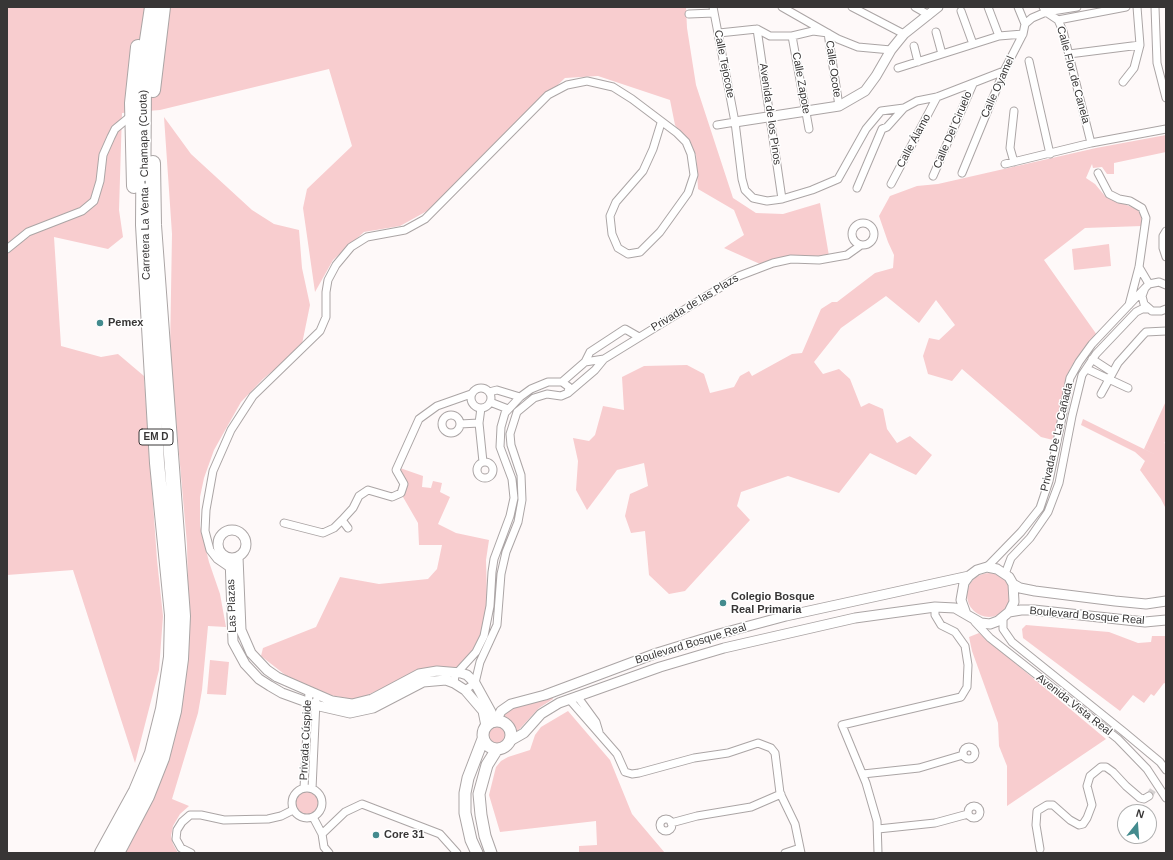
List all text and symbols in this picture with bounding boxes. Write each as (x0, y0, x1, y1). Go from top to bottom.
street label: Calle Flor de Canela (1054, 25, 1092, 125)
street label: Calle Tejocote (711, 29, 737, 99)
street label: Calle Ocote (822, 40, 844, 98)
street label: Calle Zapote (789, 51, 813, 115)
street label: Calle Oyamel (979, 54, 1017, 120)
street label: Avenida de los Pinos (756, 62, 784, 166)
street label: Calle Del Ciruelo (931, 89, 975, 171)
street label: Carretera La Venta - Chamapa (Cuota) (137, 90, 153, 280)
street label: Calle Álamo (894, 112, 934, 170)
street label: Privada de las Plazs (649, 272, 741, 334)
place label: Pemex (108, 316, 143, 330)
marker: Pemex (95, 318, 105, 328)
street label: Privada De La Cañada (1038, 381, 1076, 493)
road number: EM D (139, 429, 173, 445)
street label: Las Plazas (224, 579, 240, 633)
place label: Colegio Bosque Real Primaria (731, 590, 815, 616)
marker: Colegio Bosque Real Primaria (718, 598, 728, 608)
street label: Boulevard Bosque Real (1029, 604, 1145, 628)
street label: Boulevard Bosque Real (634, 621, 748, 667)
street label: Avenida Vista Real (1033, 671, 1115, 739)
street label: Privada Cúspide (297, 699, 315, 781)
north arrow (1117, 804, 1157, 844)
text: N (1135, 807, 1146, 820)
place label: Core 31 (384, 828, 424, 842)
marker: Core 31 (371, 830, 381, 840)

